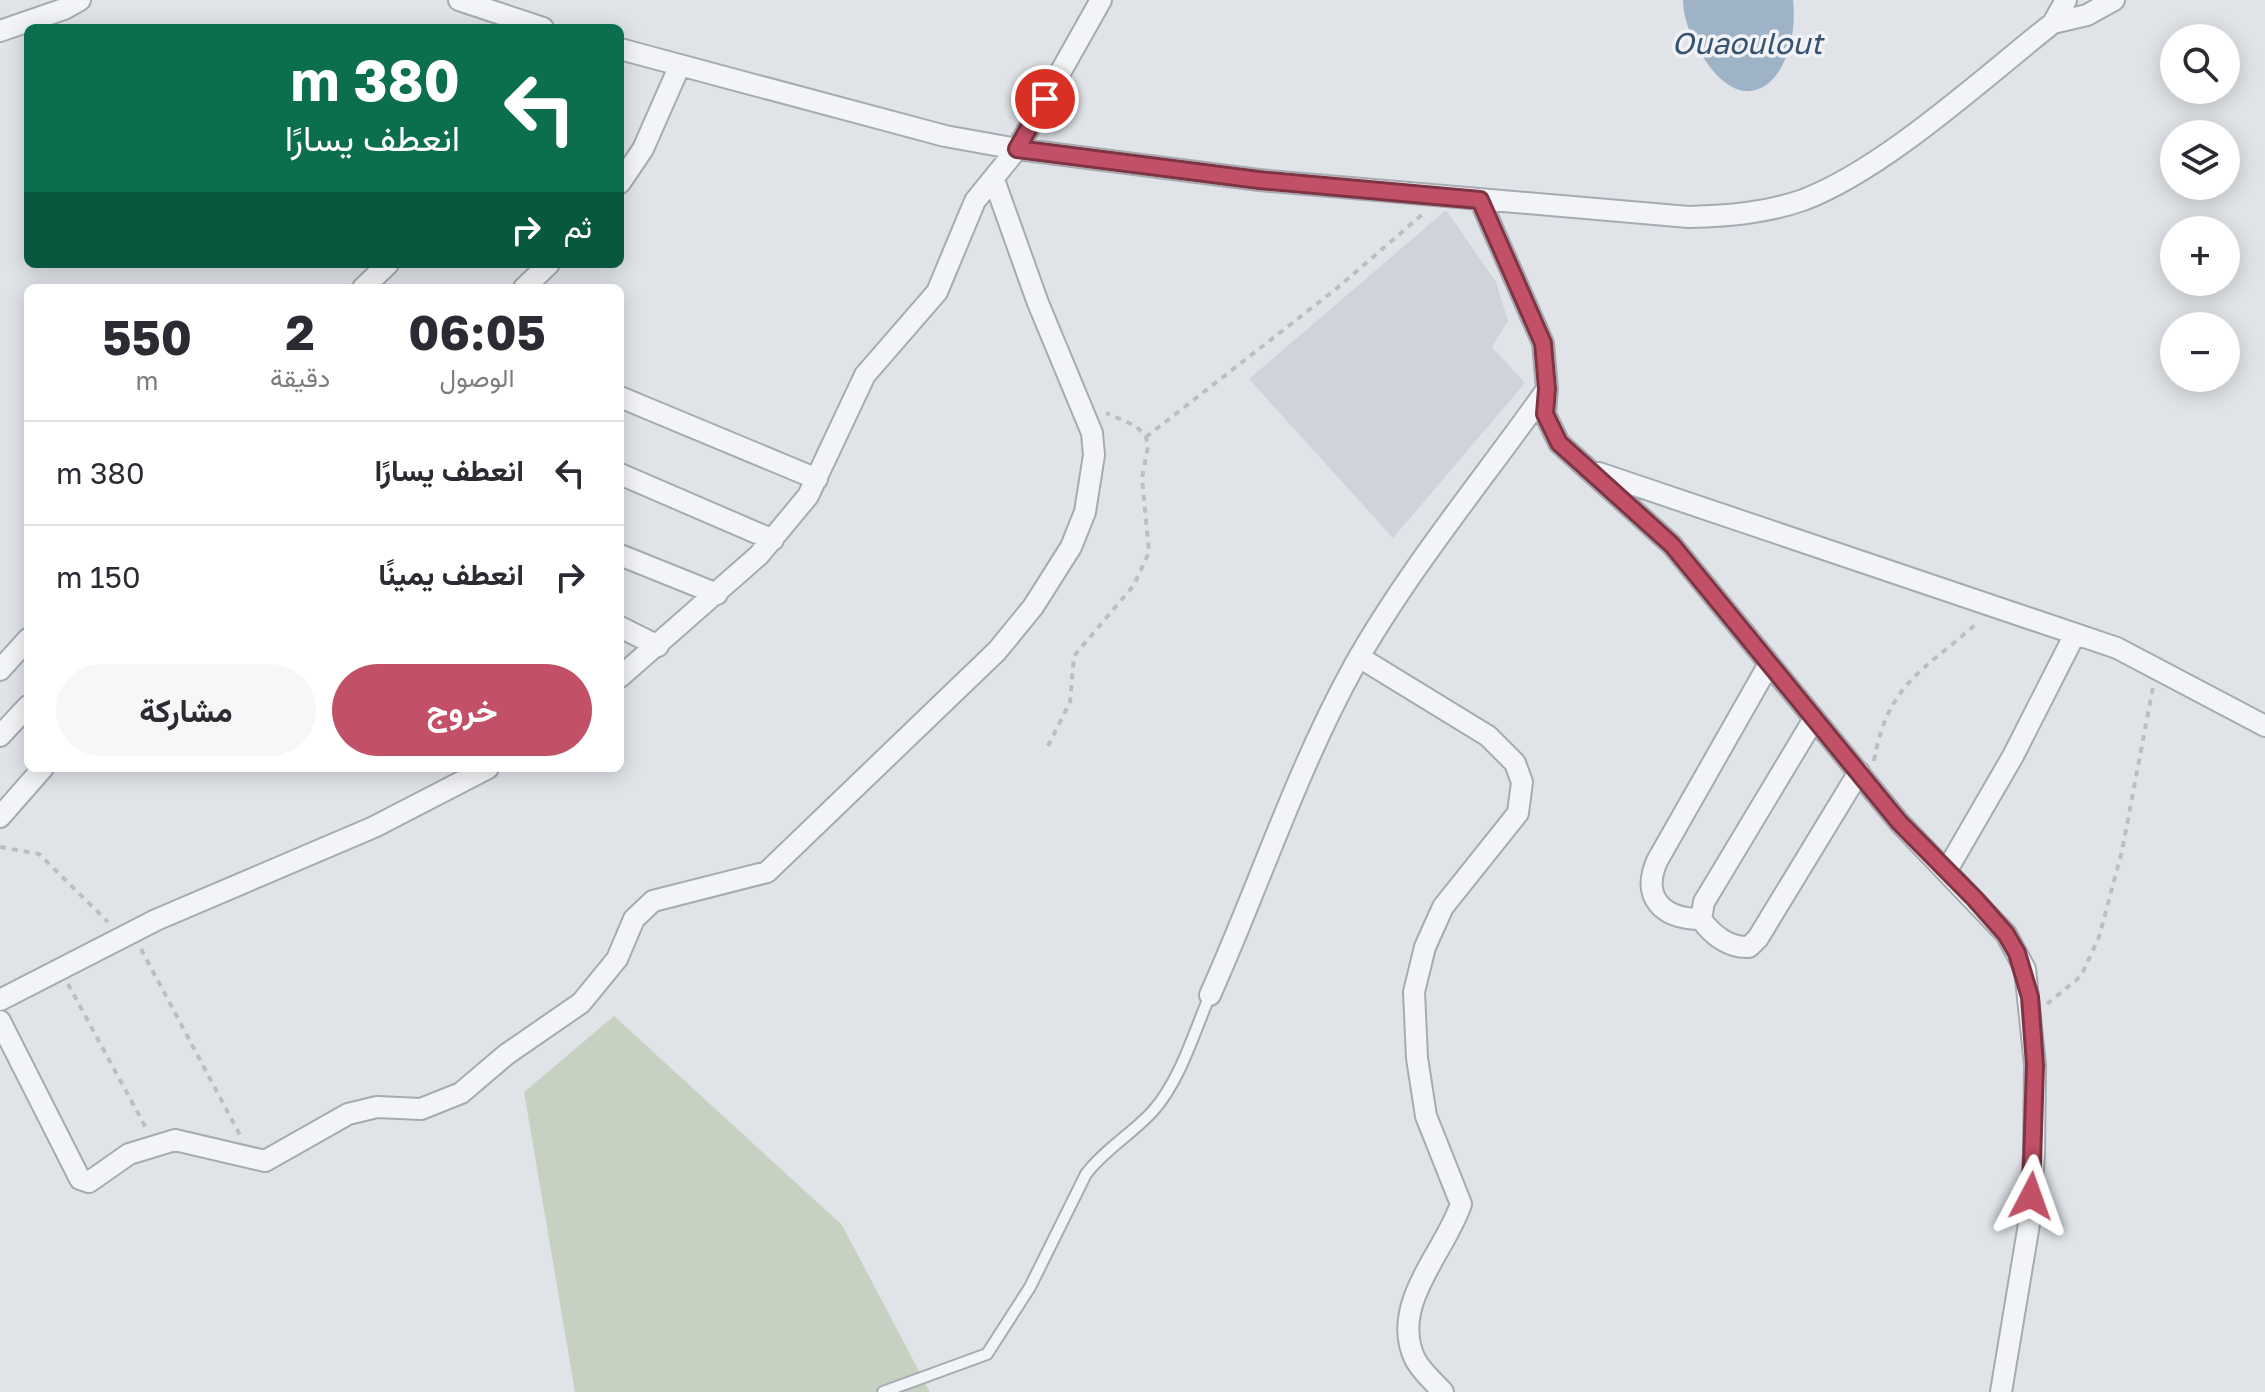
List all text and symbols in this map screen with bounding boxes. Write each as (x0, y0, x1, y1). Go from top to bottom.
map controls (2160, 24, 2240, 392)
button: search (2160, 24, 2240, 104)
water label: Ouaoulout (1672, 25, 1825, 61)
text: 380 m (291, 46, 460, 113)
icon: left (488, 56, 592, 160)
pin (1011, 65, 1079, 133)
icon: arrive (1023, 77, 1067, 121)
text: انعطف يسارًا (285, 116, 460, 159)
button: layers (2160, 120, 2240, 200)
icon: right (504, 208, 548, 252)
text: ثم (564, 209, 592, 245)
button: + (2160, 216, 2240, 296)
text: 2 (285, 303, 315, 361)
text: 06:05 (408, 303, 546, 361)
text: 550 (102, 308, 192, 366)
button: − (2160, 312, 2240, 392)
text: دقيقة (270, 362, 330, 393)
text: الوصول (440, 362, 515, 393)
text: m (136, 365, 159, 396)
icon: left (548, 451, 592, 495)
text: انعطف يسارًا (375, 452, 524, 488)
text: 380 m (56, 455, 145, 491)
icon: right (548, 555, 592, 599)
text: انعطف يمينًا (378, 556, 524, 592)
text: 150 m (56, 559, 141, 595)
button: مشاركة (56, 664, 316, 756)
button: خروج (332, 664, 592, 756)
position arrow (1989, 1154, 2073, 1238)

